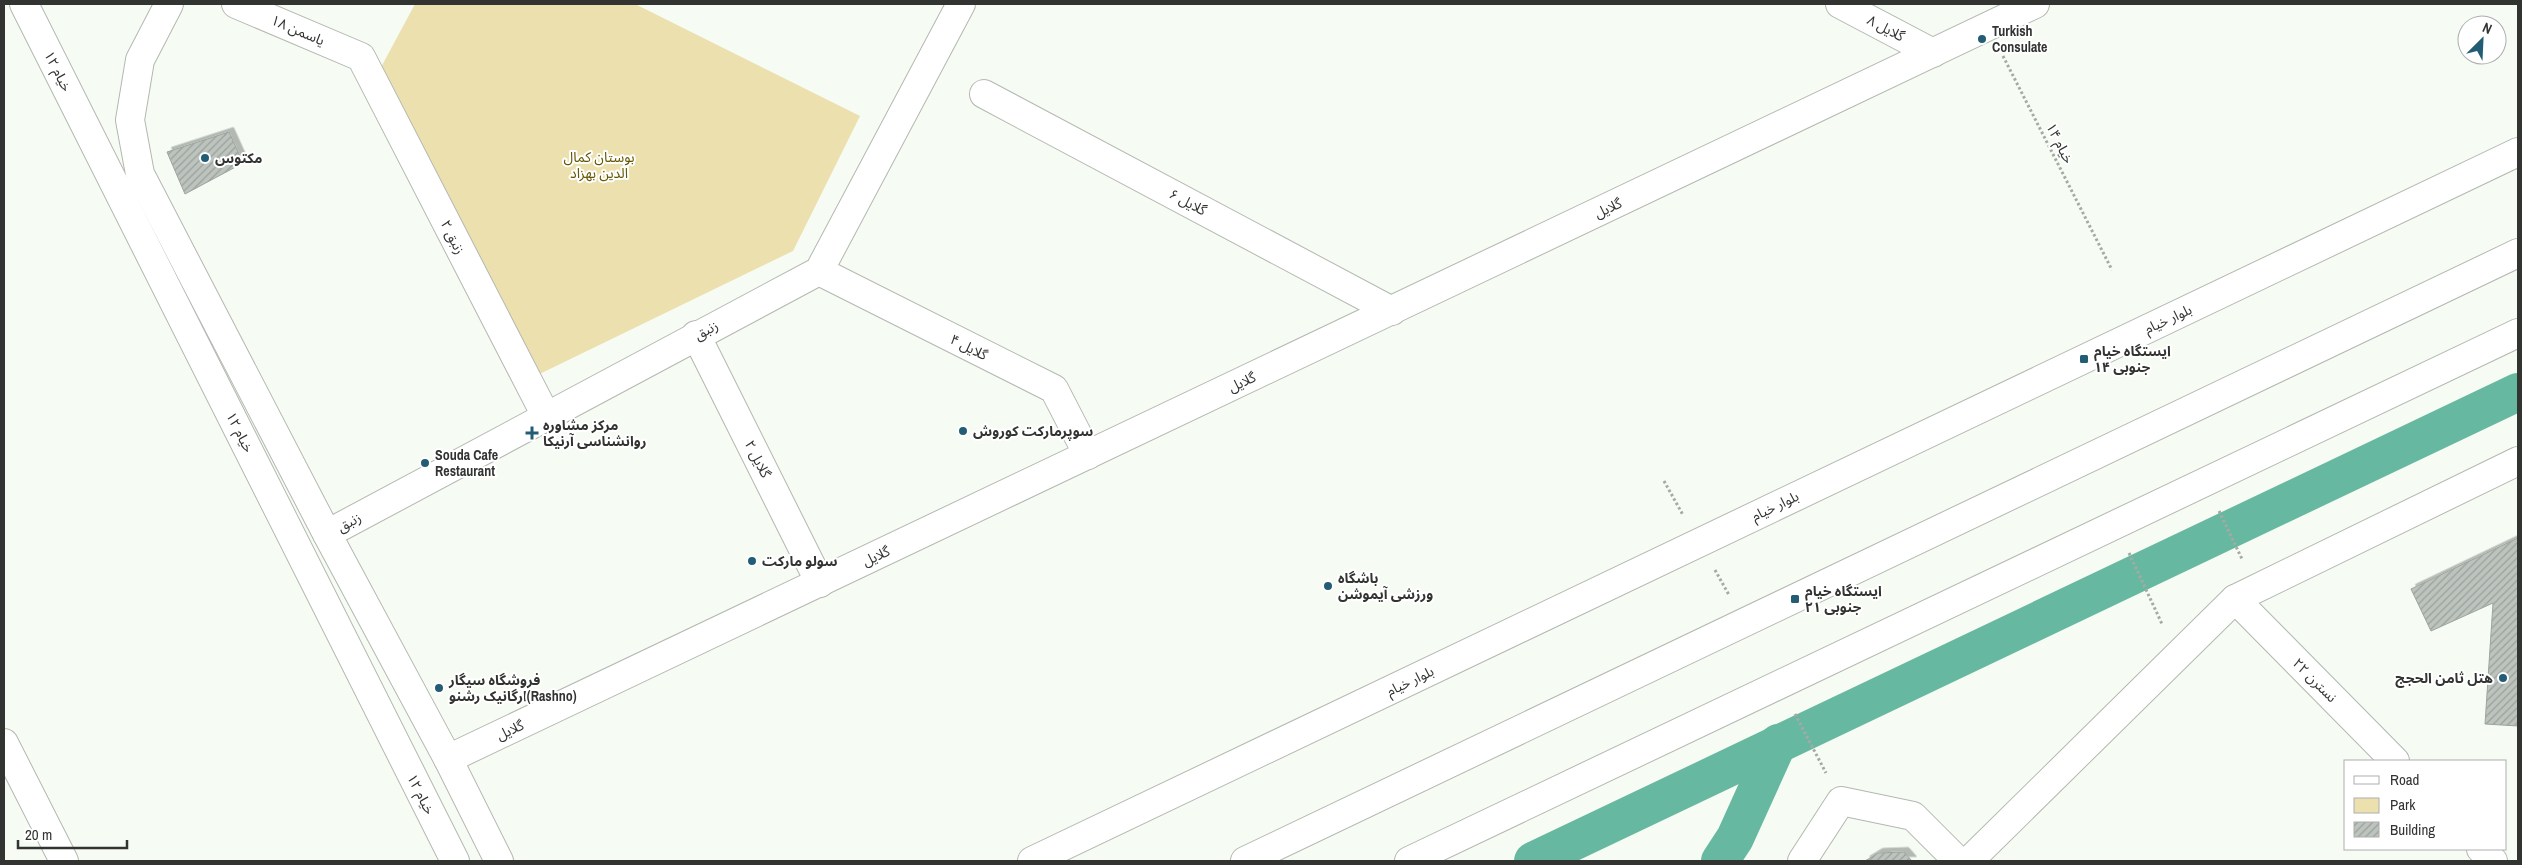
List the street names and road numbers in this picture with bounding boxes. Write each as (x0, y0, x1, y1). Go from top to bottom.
street label: یاسمن ۱۸ (268, 11, 328, 49)
street label: گلایل ۸ (1864, 11, 1908, 45)
street label: خیام ۱۲ (38, 48, 76, 95)
street label: خیام ۱۴ (2040, 120, 2078, 167)
street label: گلایل ۶ (1166, 185, 1210, 219)
street label: گلایل (1591, 194, 1625, 222)
street label: زنبق ۲ (436, 217, 469, 257)
street label: بلوار خیام (2141, 300, 2196, 340)
street label: زنبق (691, 316, 722, 345)
street label: گلایل ۴ (947, 330, 991, 364)
street label: گلایل (1225, 368, 1259, 396)
street label: خیام ۱۲ (220, 409, 258, 456)
street label: گلایل ۲ (741, 437, 775, 481)
street label: بلوار خیام (1748, 487, 1803, 527)
street label: زنبق (334, 508, 365, 537)
street label: گلایل (859, 542, 893, 570)
street label: نسترن ۲۲ (2289, 654, 2341, 706)
street label: بلوار خیام (1383, 662, 1438, 702)
street label: گلایل (493, 716, 527, 744)
street label: خیام ۱۲ (401, 771, 439, 818)

